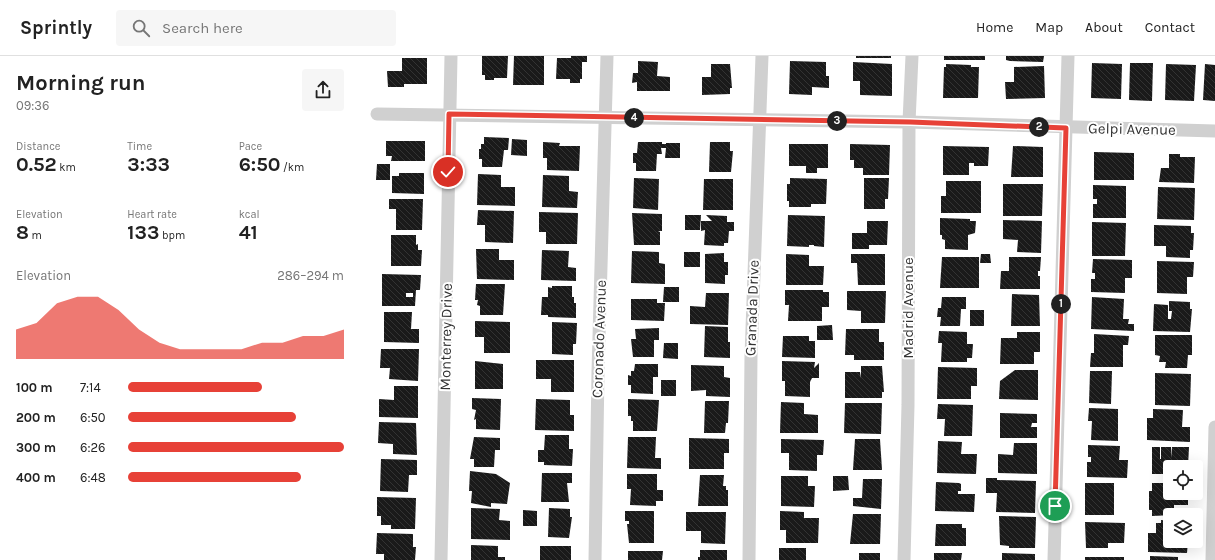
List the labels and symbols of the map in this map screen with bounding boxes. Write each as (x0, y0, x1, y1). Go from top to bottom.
pin: 4 (624, 108, 644, 128)
pin: 3 (827, 111, 847, 131)
pin: 2 (1029, 117, 1049, 137)
street label: Gelpi Avenue (1088, 119, 1176, 139)
pin (431, 155, 465, 189)
street label: Madrid Avenue (899, 257, 917, 359)
street label: Granada Drive (741, 260, 763, 356)
street label: Coronado Avenue (588, 280, 610, 398)
street label: Monterrey Drive (436, 283, 456, 391)
pin: 1 (1051, 294, 1071, 314)
pin (1038, 489, 1072, 523)

